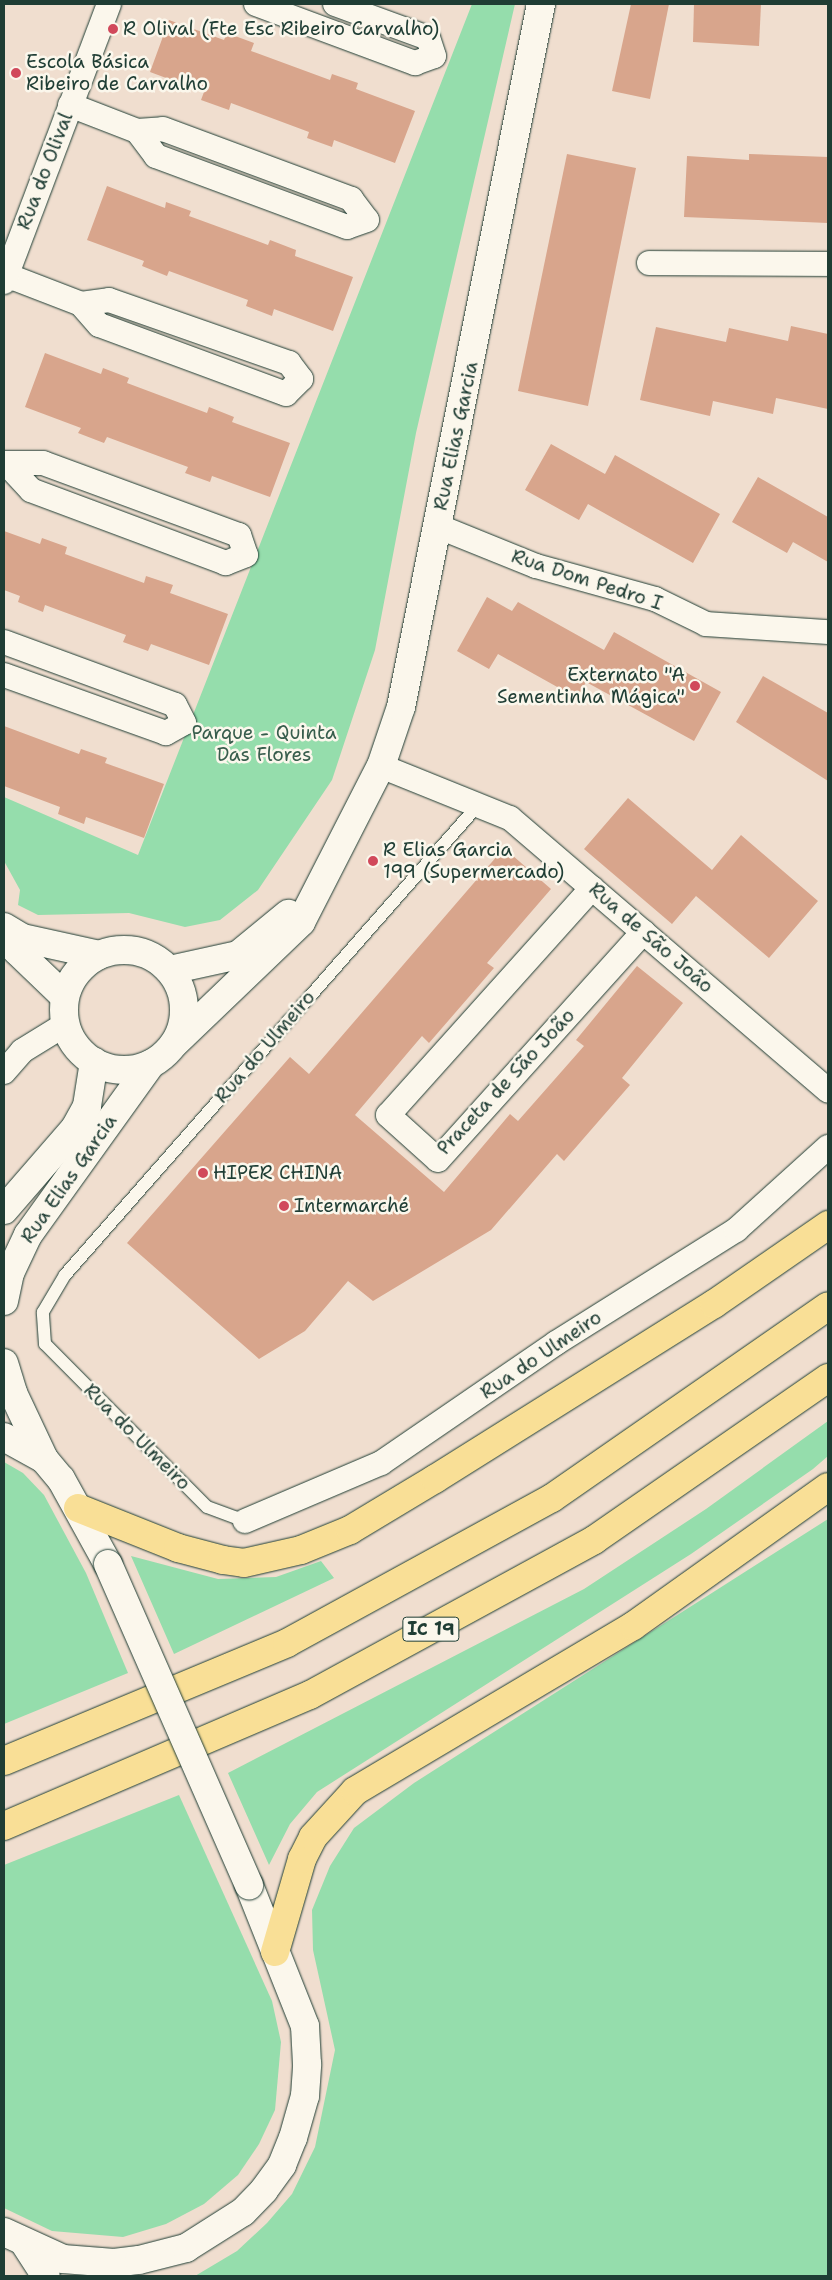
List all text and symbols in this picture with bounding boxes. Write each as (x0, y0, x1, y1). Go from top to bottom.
place label: R Olival (Fte Esc Ribeiro Carvalho) (123, 18, 439, 40)
marker: R Olival (Fte Esc Ribeiro Carvalho) (107, 23, 119, 35)
place label: Escola Básica Ribeiro de Carvalho (26, 51, 208, 95)
marker: Escola Básica Ribeiro de Carvalho (10, 67, 22, 79)
street label: Rua do Olival (12, 109, 78, 233)
street label: Rua Elias Garcia (429, 360, 483, 512)
street label: Rua Dom Pedro I (509, 545, 665, 615)
place label: Externato "A Sementinha Mágica" (497, 664, 685, 708)
marker: Externato "A Sementinha Mágica" (689, 680, 701, 692)
park label: Parque - Quinta Das Flores (191, 722, 337, 766)
place label: R Elias Garcia 199 (Supermercado) (383, 839, 564, 883)
marker: R Elias Garcia 199 (Supermercado) (367, 855, 379, 867)
street label: Rua de São João (584, 878, 718, 998)
street label: Rua do Ulmeiro (210, 986, 320, 1108)
street label: Praceta de São João (432, 1004, 580, 1160)
street label: Rua Elias Garcia (16, 1110, 122, 1248)
place label: HIPER CHINA (213, 1162, 342, 1184)
marker: HIPER CHINA (197, 1167, 209, 1179)
place label: Intermarché (294, 1195, 409, 1217)
marker: Intermarché (278, 1200, 290, 1212)
street label: Rua do Ulmeiro (476, 1306, 606, 1404)
street label: Rua do Ulmeiro (79, 1379, 195, 1495)
road number: IC 19 (402, 1614, 460, 1645)

